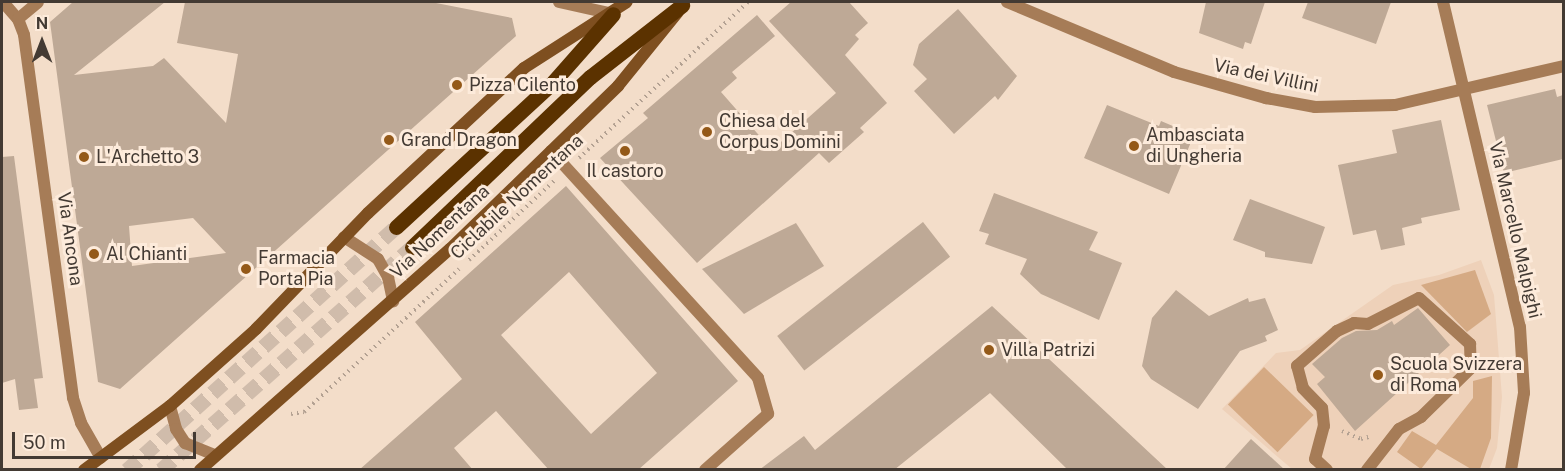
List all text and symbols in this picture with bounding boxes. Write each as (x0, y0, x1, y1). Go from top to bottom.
north arrow (12, 12, 72, 72)
text: N (36, 14, 48, 33)
street label: Via dei Villini (1211, 54, 1321, 98)
place label: Pizza Cilento (469, 74, 576, 96)
marker: Pizza Cilento (450, 78, 464, 92)
place label: Chiesa del Corpus Domini (719, 111, 841, 154)
marker: Chiesa del Corpus Domini (700, 125, 714, 139)
place label: Ambasciata di Ungheria (1146, 125, 1245, 168)
place label: Grand Dragon (401, 129, 517, 151)
street label: Ciclabile Nomentana (446, 130, 588, 264)
marker: Grand Dragon (382, 133, 396, 147)
marker: Ambasciata di Ungheria (1127, 139, 1141, 153)
street label: Via Marcello Malpighi (1484, 140, 1546, 320)
marker: Il castoro (618, 144, 632, 158)
place label: L'Archetto 3 (96, 146, 199, 168)
marker: L'Archetto 3 (77, 150, 91, 164)
place label: Il castoro (586, 160, 664, 182)
street label: Via Nomentana (386, 181, 494, 283)
street label: Via Ancona (53, 191, 87, 287)
place label: Al Chianti (106, 243, 187, 265)
marker: Al Chianti (87, 247, 101, 261)
place label: Farmacia Porta Pia (258, 248, 335, 290)
marker: Farmacia Porta Pia (239, 262, 253, 276)
place label: Villa Patrizi (1001, 339, 1095, 361)
marker: Villa Patrizi (982, 343, 996, 357)
place label: Scuola Svizzera di Roma (1390, 354, 1522, 397)
marker: Scuola Svizzera di Roma (1371, 368, 1385, 382)
scale bar (15, 420, 200, 458)
text: 50 m (23, 432, 66, 453)

